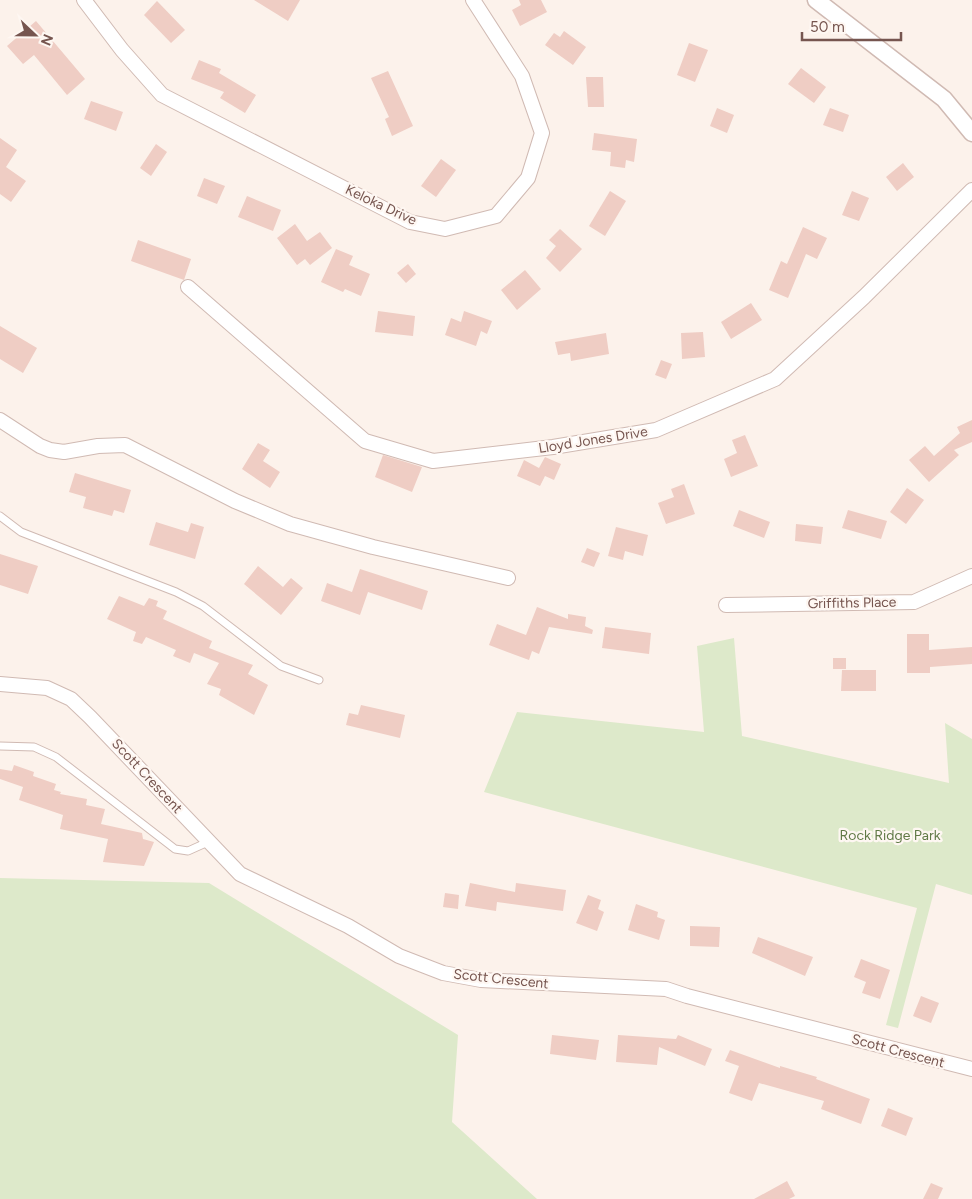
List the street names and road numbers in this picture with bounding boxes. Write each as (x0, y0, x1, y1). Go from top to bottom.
street label: Keloka Drive (343, 181, 420, 229)
street label: Lloyd Jones Drive (537, 423, 649, 457)
street label: Griffiths Place (807, 594, 897, 612)
street label: Scott Crescent (108, 735, 186, 817)
street label: Scott Crescent (453, 966, 549, 992)
street label: Scott Crescent (850, 1030, 946, 1072)

